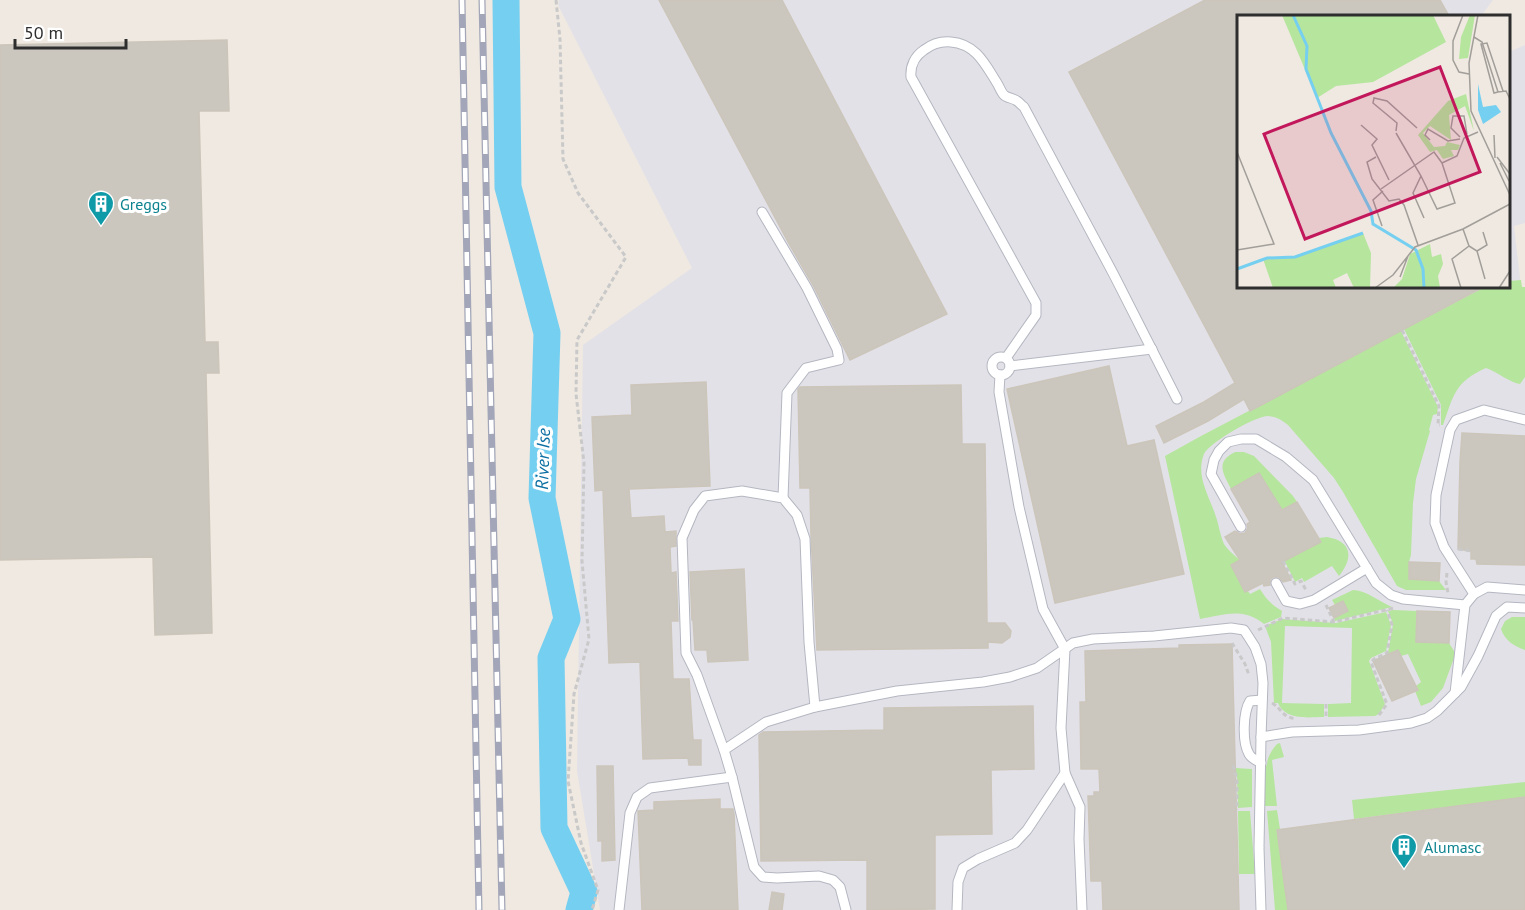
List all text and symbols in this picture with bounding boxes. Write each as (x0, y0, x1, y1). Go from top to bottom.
scale bar (15, 12, 126, 50)
inset map (1237, 15, 1510, 288)
text: 50 m (24, 21, 63, 44)
building icon: Greggs (86, 189, 116, 227)
place label: Greggs (120, 194, 167, 214)
water label: River Ise (530, 427, 555, 490)
building icon: Alumasc (1389, 832, 1419, 870)
place label: Alumasc (1424, 837, 1482, 857)

